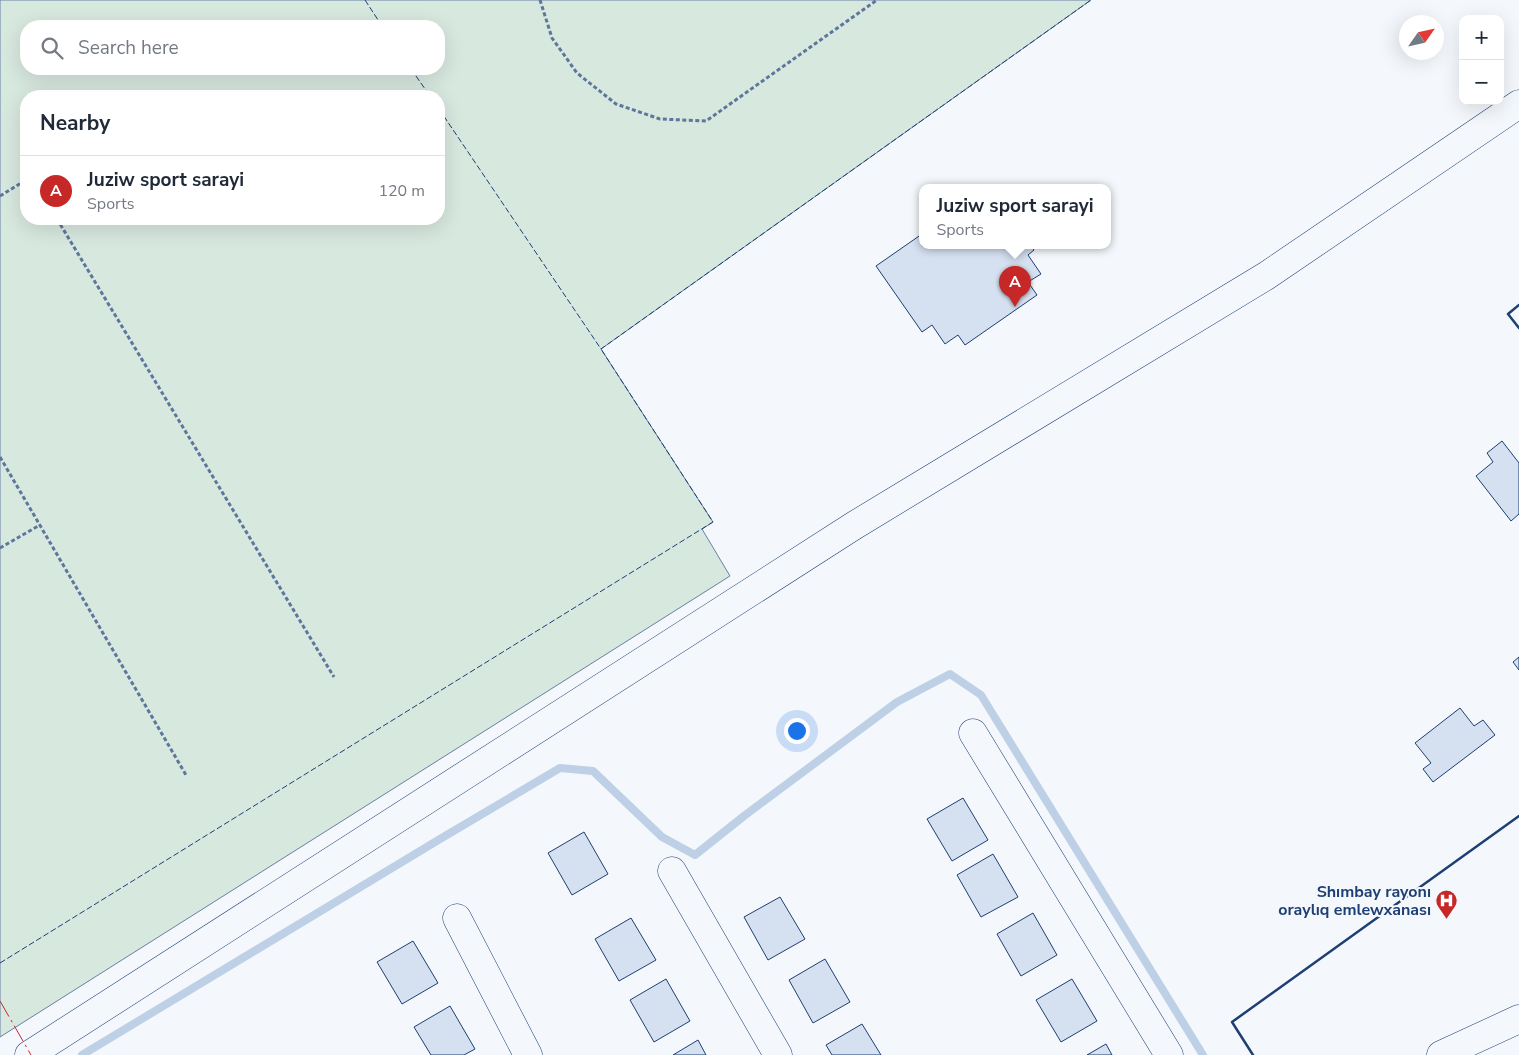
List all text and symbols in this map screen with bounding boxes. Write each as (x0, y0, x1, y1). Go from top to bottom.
north arrow (1399, 15, 1444, 60)
map controls (1459, 15, 1504, 105)
button: + (1459, 15, 1504, 60)
search box (20, 20, 445, 75)
icon: search (38, 34, 66, 62)
text: Search here (78, 35, 179, 61)
button: − (1459, 60, 1504, 105)
text: Nearby (40, 109, 110, 137)
text: Juziw sport sarayi (87, 167, 244, 193)
text: A (50, 180, 62, 202)
text: 120 m (378, 180, 425, 202)
popup (919, 184, 1111, 249)
text: Sports (87, 193, 135, 215)
text: Juziw sport sarayi (936, 193, 1094, 219)
text: Sports (936, 219, 984, 241)
pin: A (999, 266, 1031, 307)
your location (784, 718, 810, 744)
place label: Shımbay rayonı oraylıq emlewxanası (1278, 881, 1431, 921)
hospital icon: Shımbay rayonı oraylıq emlewxanası (1435, 888, 1459, 919)

